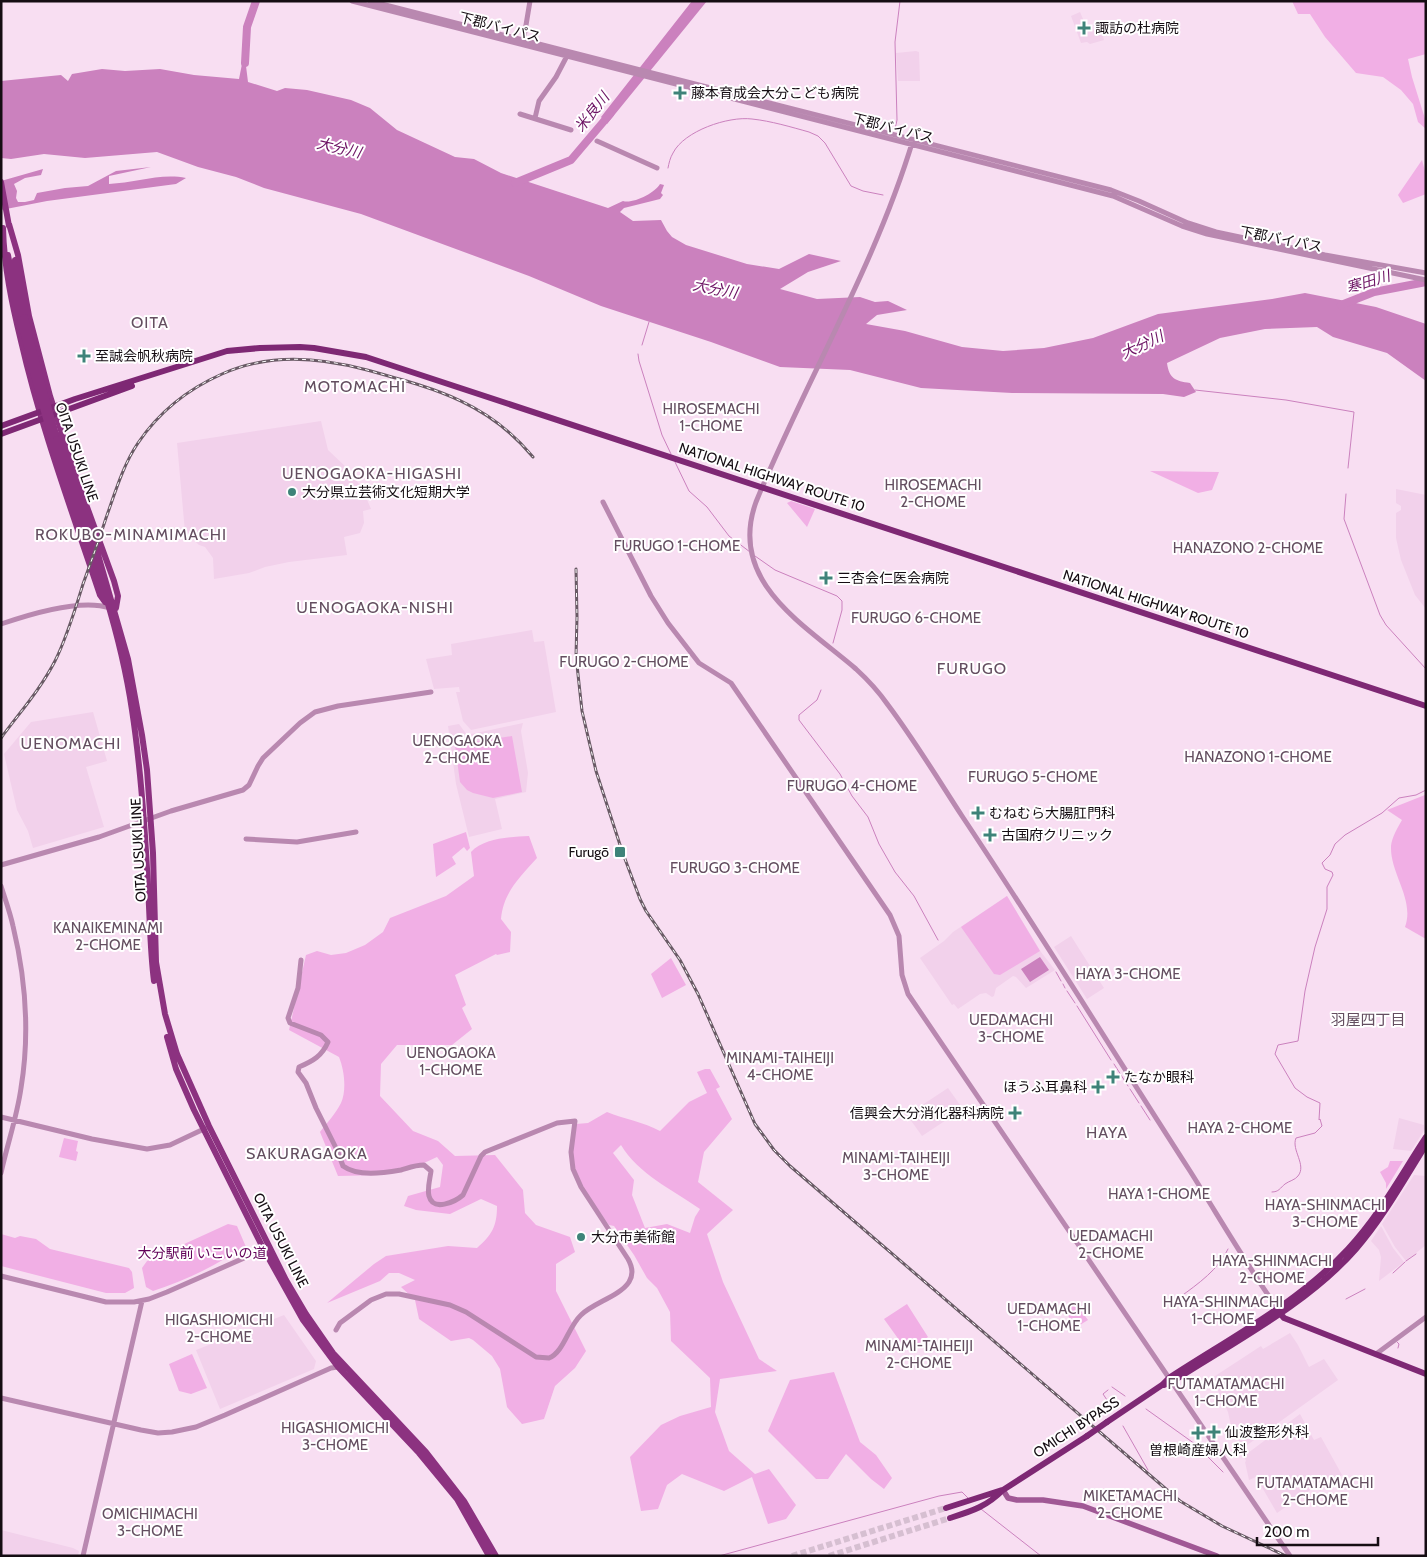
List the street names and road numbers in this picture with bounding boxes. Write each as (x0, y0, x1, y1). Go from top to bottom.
street label: 下郡バイパス (457, 8, 543, 46)
street label: 下郡バイパス (850, 109, 936, 147)
street label: 下郡バイパス (1238, 222, 1324, 256)
street label: OITA USUKI LINE (52, 400, 103, 504)
street label: NATIONAL HIGHWAY ROUTE 10 (677, 438, 868, 516)
street label: NATIONAL HIGHWAY ROUTE 10 (1061, 565, 1252, 643)
street label: OITA USUKI LINE (126, 797, 150, 902)
street label: OITA USUKI LINE (249, 1190, 313, 1291)
street label: OMICHI BYPASS (1030, 1392, 1122, 1462)

